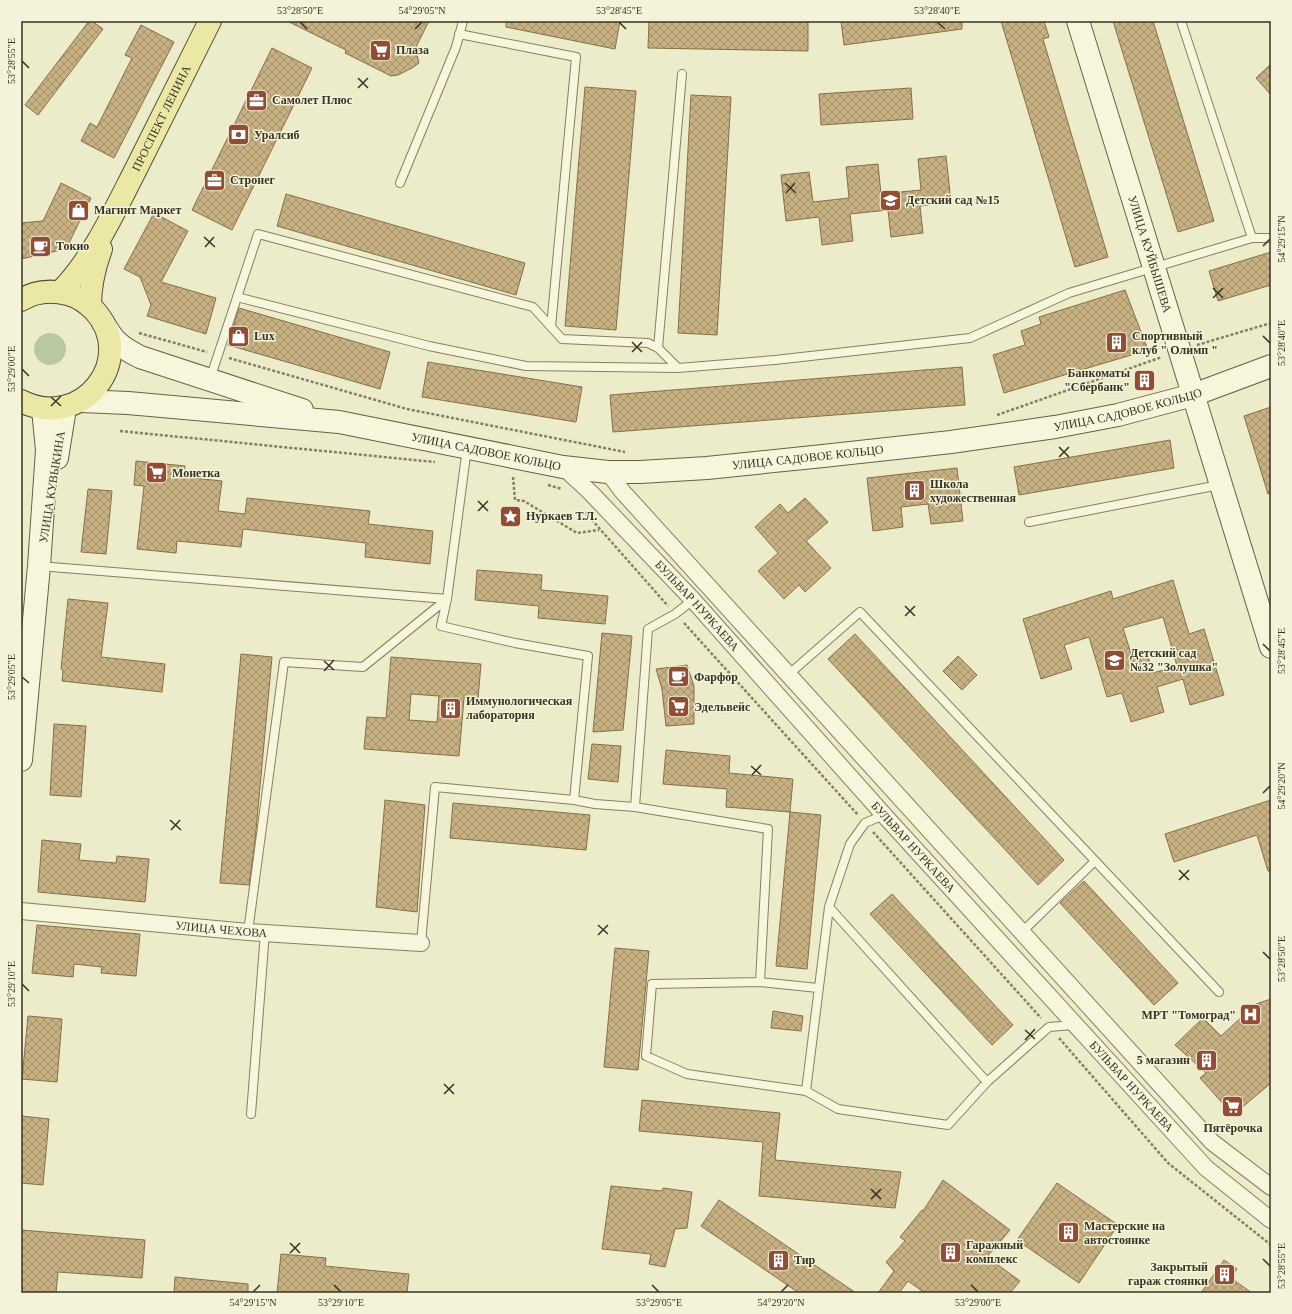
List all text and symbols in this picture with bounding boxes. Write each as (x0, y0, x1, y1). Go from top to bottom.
text: 53°28'50"E (277, 5, 323, 16)
text: 54°29'05"N (398, 5, 446, 16)
text: 53°28'45"E (596, 5, 642, 16)
text: 53°28'40"E (914, 5, 960, 16)
supermarket icon: Плаза (368, 37, 394, 63)
text: 53°28'55"E (6, 38, 17, 84)
place label: Плаза (396, 43, 429, 57)
street label: ПРОСПЕКТ ЛЕНИНА (129, 63, 194, 174)
office icon: Самолет Плюс (243, 87, 269, 113)
place label: Самолет Плюс (272, 93, 353, 107)
bank icon: Уралсиб (225, 122, 251, 148)
place label: Уралсиб (254, 128, 300, 142)
office icon: Стронег (202, 167, 228, 193)
place label: Стронег (230, 173, 275, 187)
school or university icon: Детский сад №15 (878, 187, 904, 213)
place label: Детский сад №15 (906, 193, 999, 207)
street label: УЛИЦА КУЙБЫШЕВА (1125, 194, 1175, 315)
shop icon: Магнит Маркет (65, 197, 91, 223)
place label: Магнит Маркет (94, 203, 181, 217)
text: 54°29'15"N (1276, 215, 1287, 263)
cafe icon: Токио (28, 233, 54, 259)
place label: Токио (56, 239, 89, 253)
text: 53°28'40"E (1276, 320, 1287, 366)
shop icon: Lux (226, 323, 252, 349)
place label: Lux (254, 329, 275, 343)
place label: Спортивный клуб " Олимп " (1132, 329, 1218, 357)
building icon: Спортивный клуб " Олимп " (1104, 330, 1130, 356)
text: 53°29'00"E (6, 346, 17, 392)
place label: Банкоматы "Сбербанк" (1064, 366, 1131, 394)
building icon: Банкоматы "Сбербанк" (1132, 367, 1158, 393)
street label: УЛИЦА САДОВОЕ КОЛЬЦО (1052, 385, 1204, 434)
street label: УЛИЦА КУВЫКИНА (36, 430, 68, 544)
street label: УЛИЦА САДОВОЕ КОЛЬЦО (410, 430, 563, 473)
street label: УЛИЦА САДОВОЕ КОЛЬЦО (731, 442, 884, 472)
supermarket icon: Монетка (144, 460, 170, 486)
place label: Монетка (172, 466, 220, 480)
place label: Школа художественная (930, 477, 1016, 505)
building icon: Школа художественная (901, 478, 927, 504)
place icon: Нуркаев Т.Л. (497, 503, 523, 529)
place label: Нуркаев Т.Л. (526, 509, 597, 523)
street label: БУЛЬВАР НУРКАЕВА (652, 557, 742, 654)
text: 53°28'45"E (1276, 628, 1287, 674)
place label: Детский сад №32 "Золушка" (1130, 646, 1218, 674)
school or university icon: Детский сад №32 "Золушка" (1102, 647, 1128, 673)
text: 53°29'05"E (6, 654, 17, 700)
cafe icon: Фарфор (665, 664, 691, 690)
place label: Фарфор (694, 670, 738, 684)
place label: Иммунологическая лаборатория (466, 694, 573, 722)
supermarket icon: Эдельвейс (666, 694, 692, 720)
building icon: Иммунологическая лаборатория (438, 695, 464, 721)
place label: Эдельвейс (694, 700, 751, 714)
text: 54°29'20"N (1276, 762, 1287, 810)
street label: БУЛЬВАР НУРКАЕВА (868, 799, 958, 896)
street label: УЛИЦА ЧЕХОВА (175, 918, 268, 940)
text: 53°28'50"E (1276, 936, 1287, 982)
text: 53°29'10"E (6, 961, 17, 1007)
hospital icon: МРТ "Томоград" (1238, 1002, 1264, 1028)
place label: МРТ "Томоград" (1141, 1008, 1236, 1022)
street label: БУЛЬВАР НУРКАЕВА (1087, 1038, 1177, 1135)
building icon: 5 магазин (1193, 1047, 1219, 1073)
place label: 5 магазин (1137, 1053, 1190, 1067)
supermarket icon: Пятёрочка (1220, 1094, 1246, 1120)
place label: Пятёрочка (1204, 1121, 1262, 1135)
place label: Мастерские на автостоянке (1084, 1219, 1165, 1247)
building icon: Мастерские на автостоянке (1055, 1220, 1081, 1246)
place label: Гаражный комплекс (966, 1238, 1023, 1266)
building icon: Гаражный комплекс (937, 1239, 963, 1265)
text: 53°28'55"E (1276, 1243, 1287, 1289)
building icon: Тир (766, 1247, 792, 1273)
place label: Тир (794, 1253, 816, 1267)
place label: Закрытый гараж стоянки (1128, 1260, 1208, 1288)
building icon: Закрытый гараж стоянки (1211, 1261, 1237, 1287)
text: 54°29'15"N (229, 1297, 277, 1308)
text: 53°29'10"E (318, 1297, 364, 1308)
text: 53°29'05"E (636, 1297, 682, 1308)
text: 54°29'20"N (757, 1297, 805, 1308)
text: 53°29'00"E (955, 1297, 1001, 1308)

